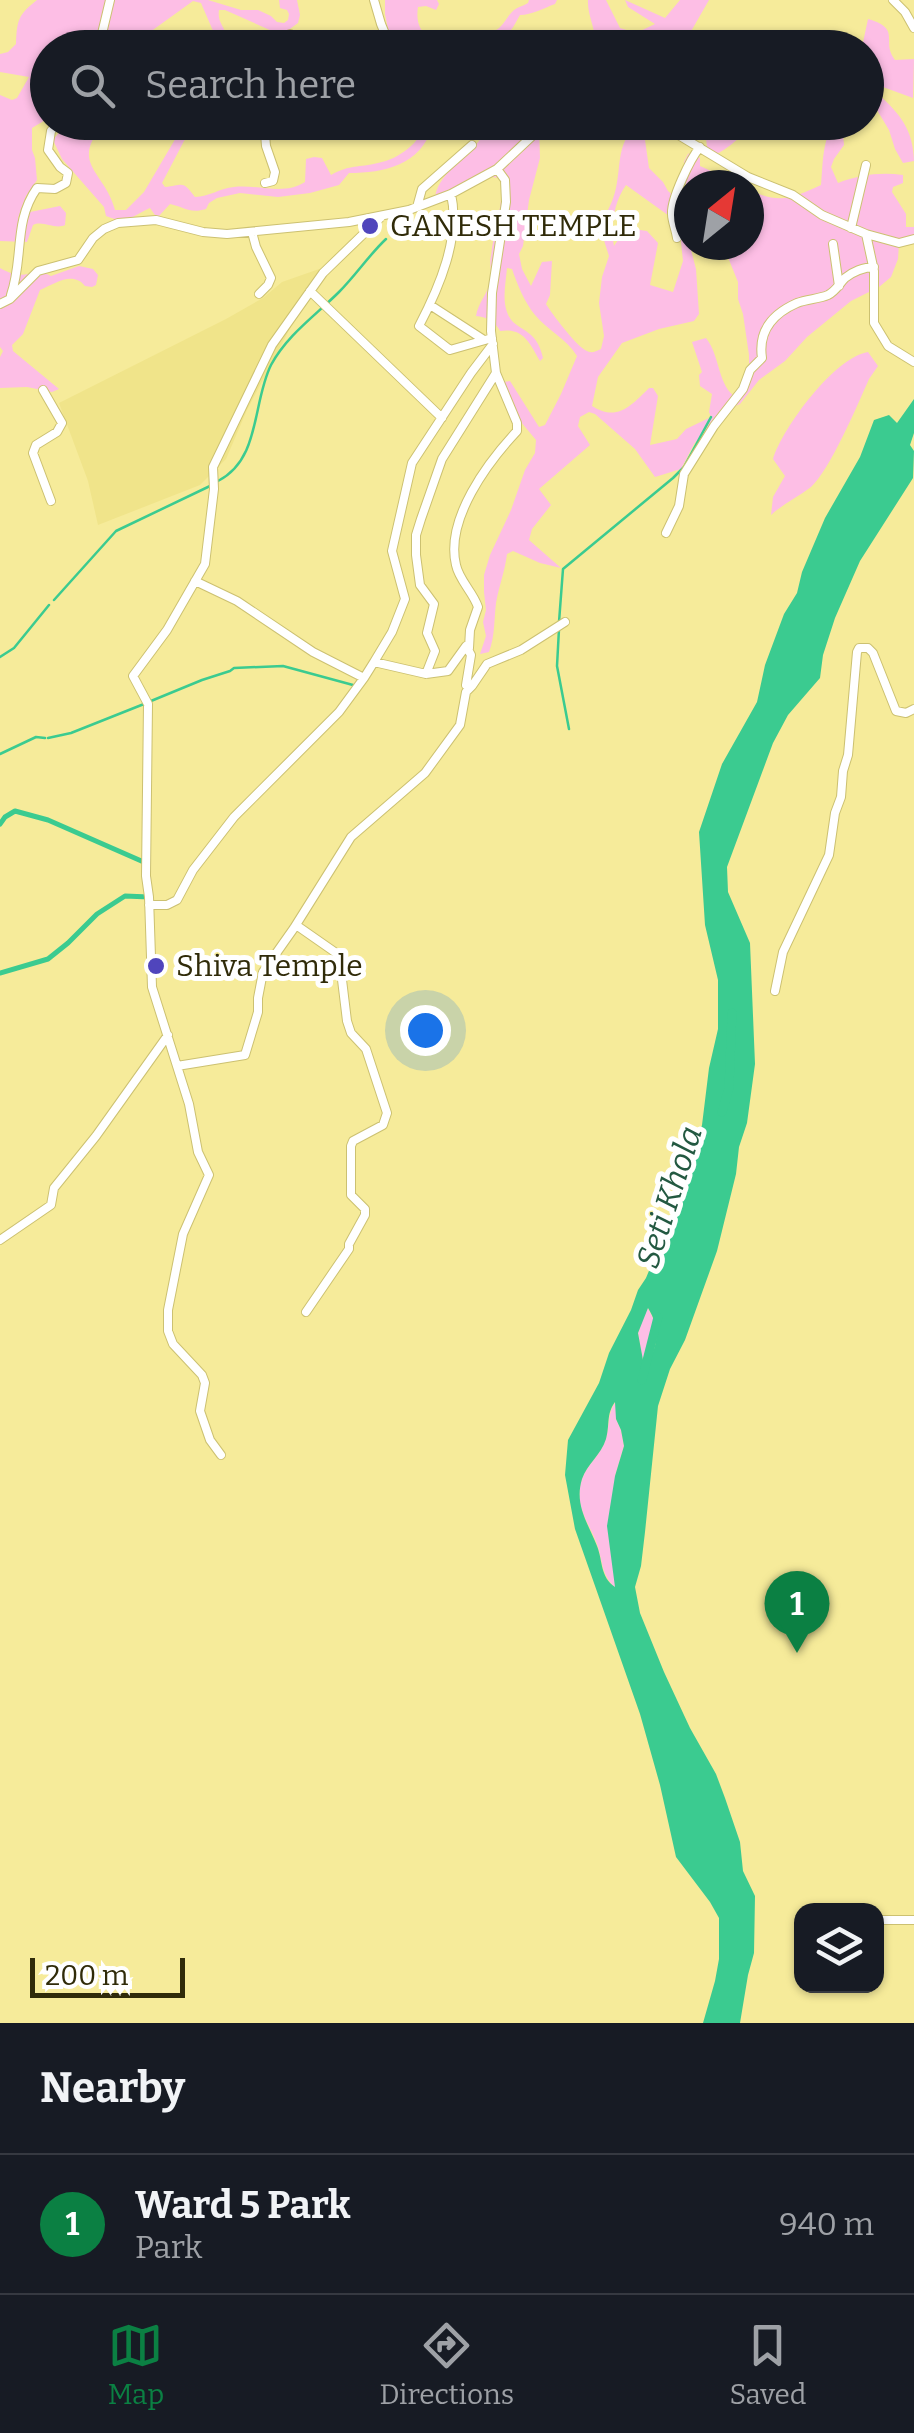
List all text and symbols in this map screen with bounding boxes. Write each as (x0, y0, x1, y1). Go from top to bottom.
search box (30, 30, 884, 140)
icon: search (65, 58, 120, 113)
text: Search here (145, 62, 356, 108)
north arrow (674, 170, 764, 260)
place label: GANESH TEMPLE (390, 208, 637, 244)
marker: GANESH TEMPLE (359, 215, 381, 237)
place label: Shiva Temple (176, 948, 363, 984)
marker: Shiva Temple (145, 955, 167, 977)
your location (400, 1005, 451, 1056)
water label: Seti Khola (628, 1121, 710, 1273)
pin: 1 (764, 1570, 830, 1653)
map controls (794, 1903, 884, 1993)
button: layers (794, 1903, 884, 1993)
scale bar (30, 1953, 185, 1998)
text: 200 m (45, 1959, 128, 1992)
text: Nearby (40, 2063, 185, 2113)
text: Ward 5 Park (135, 2182, 351, 2228)
text: 1 (66, 2205, 79, 2243)
text: 940 m (779, 2205, 874, 2243)
text: Park (135, 2228, 202, 2266)
tab: Map (108, 2318, 164, 2411)
tab: Directions (379, 2318, 514, 2411)
tab: Saved (729, 2318, 806, 2411)

